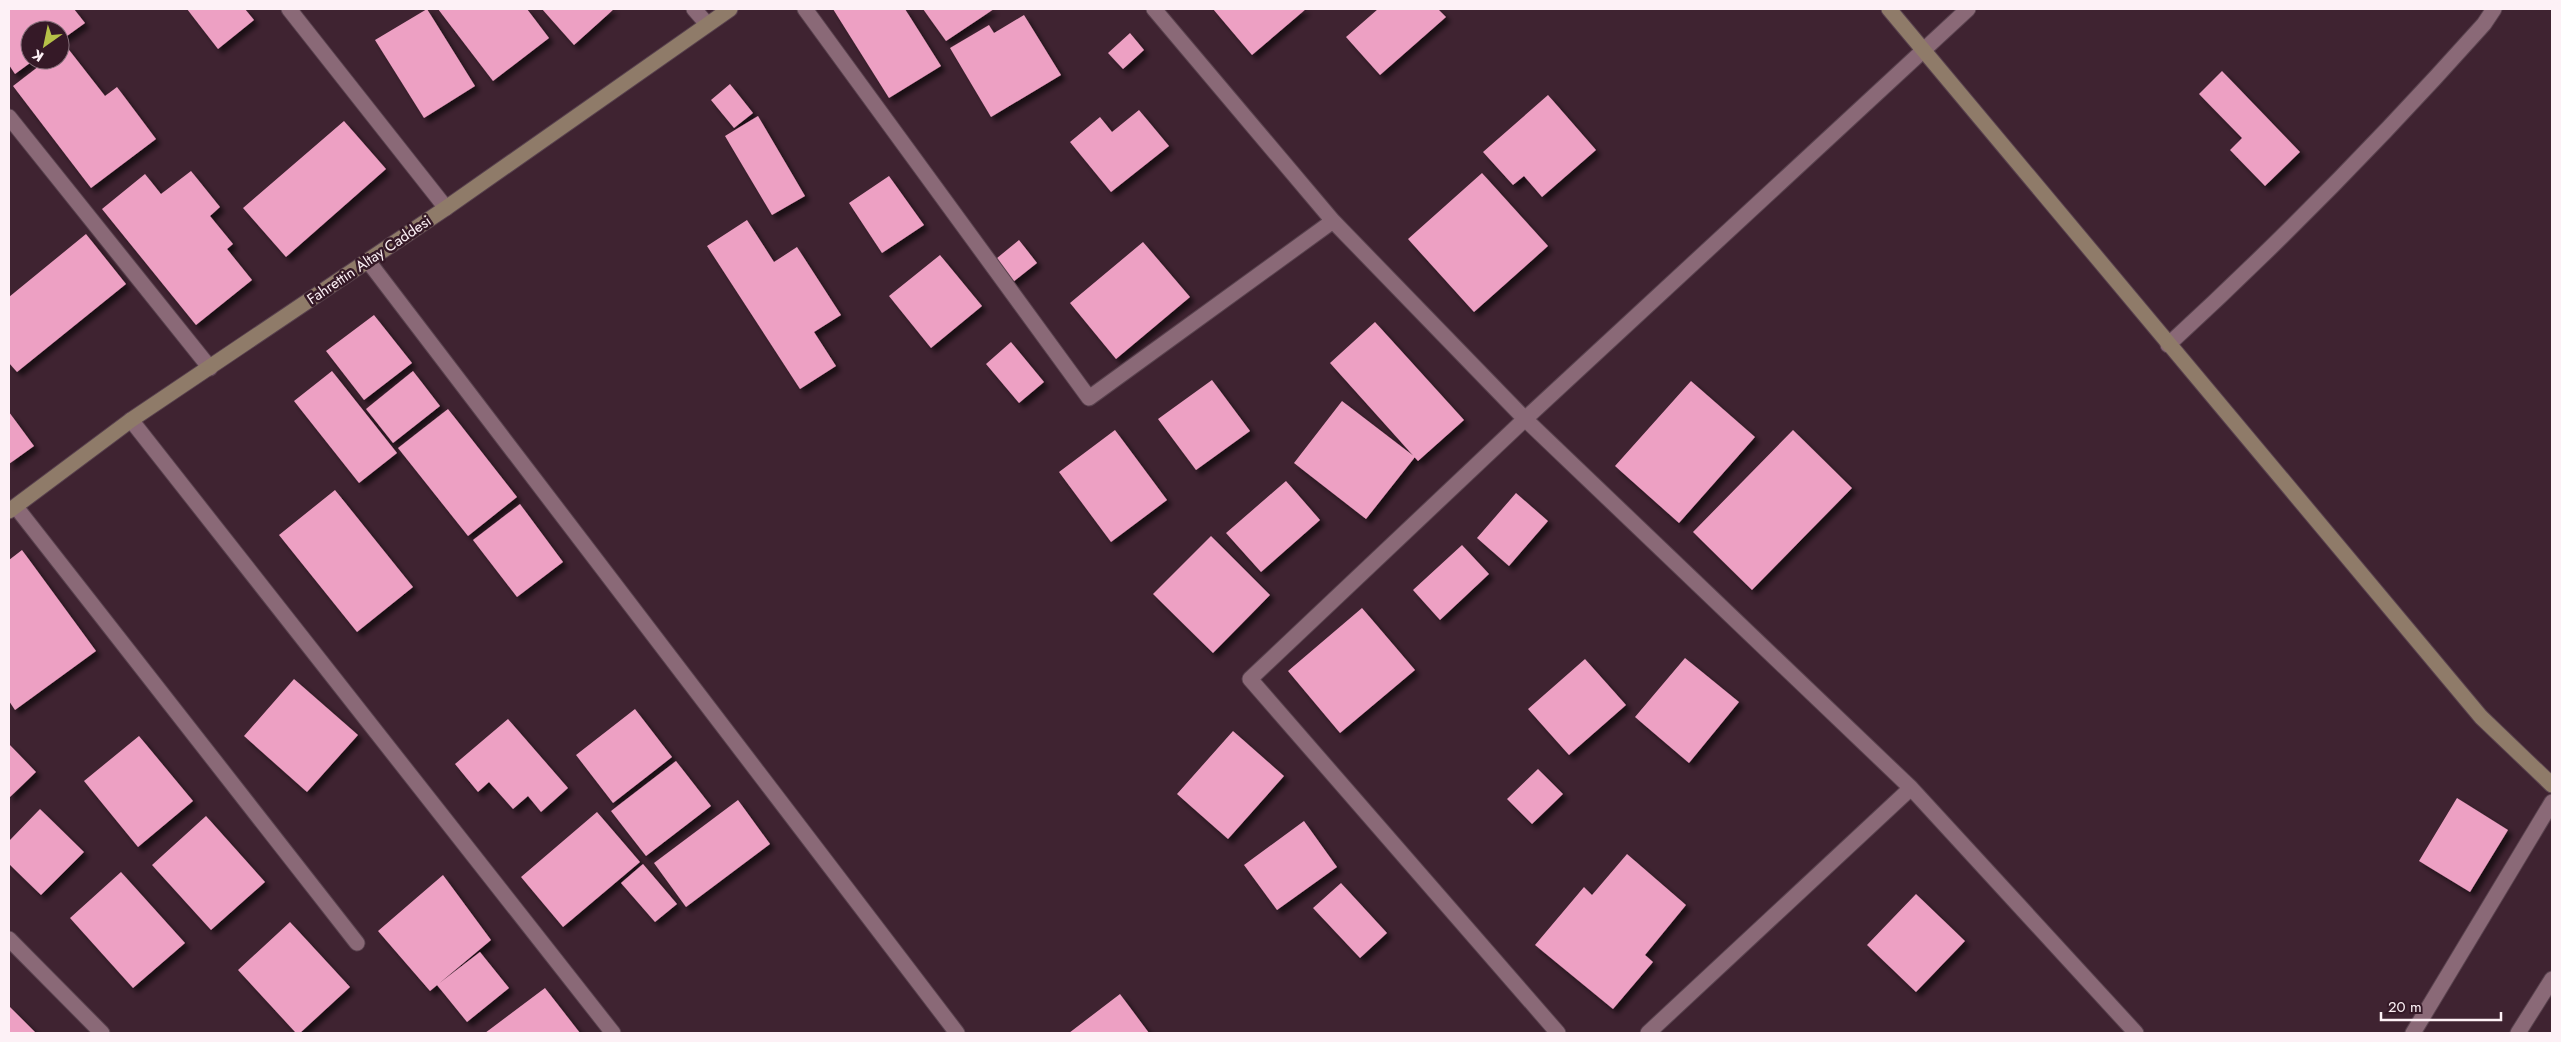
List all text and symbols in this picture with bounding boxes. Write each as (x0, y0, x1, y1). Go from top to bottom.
north arrow (20, 20, 70, 70)
text: K (28, 45, 47, 67)
street label: Fahrettin Altay Caddesi (302, 210, 436, 310)
scale bar (2381, 990, 2501, 1022)
text: 20 m (2388, 996, 2422, 1018)

